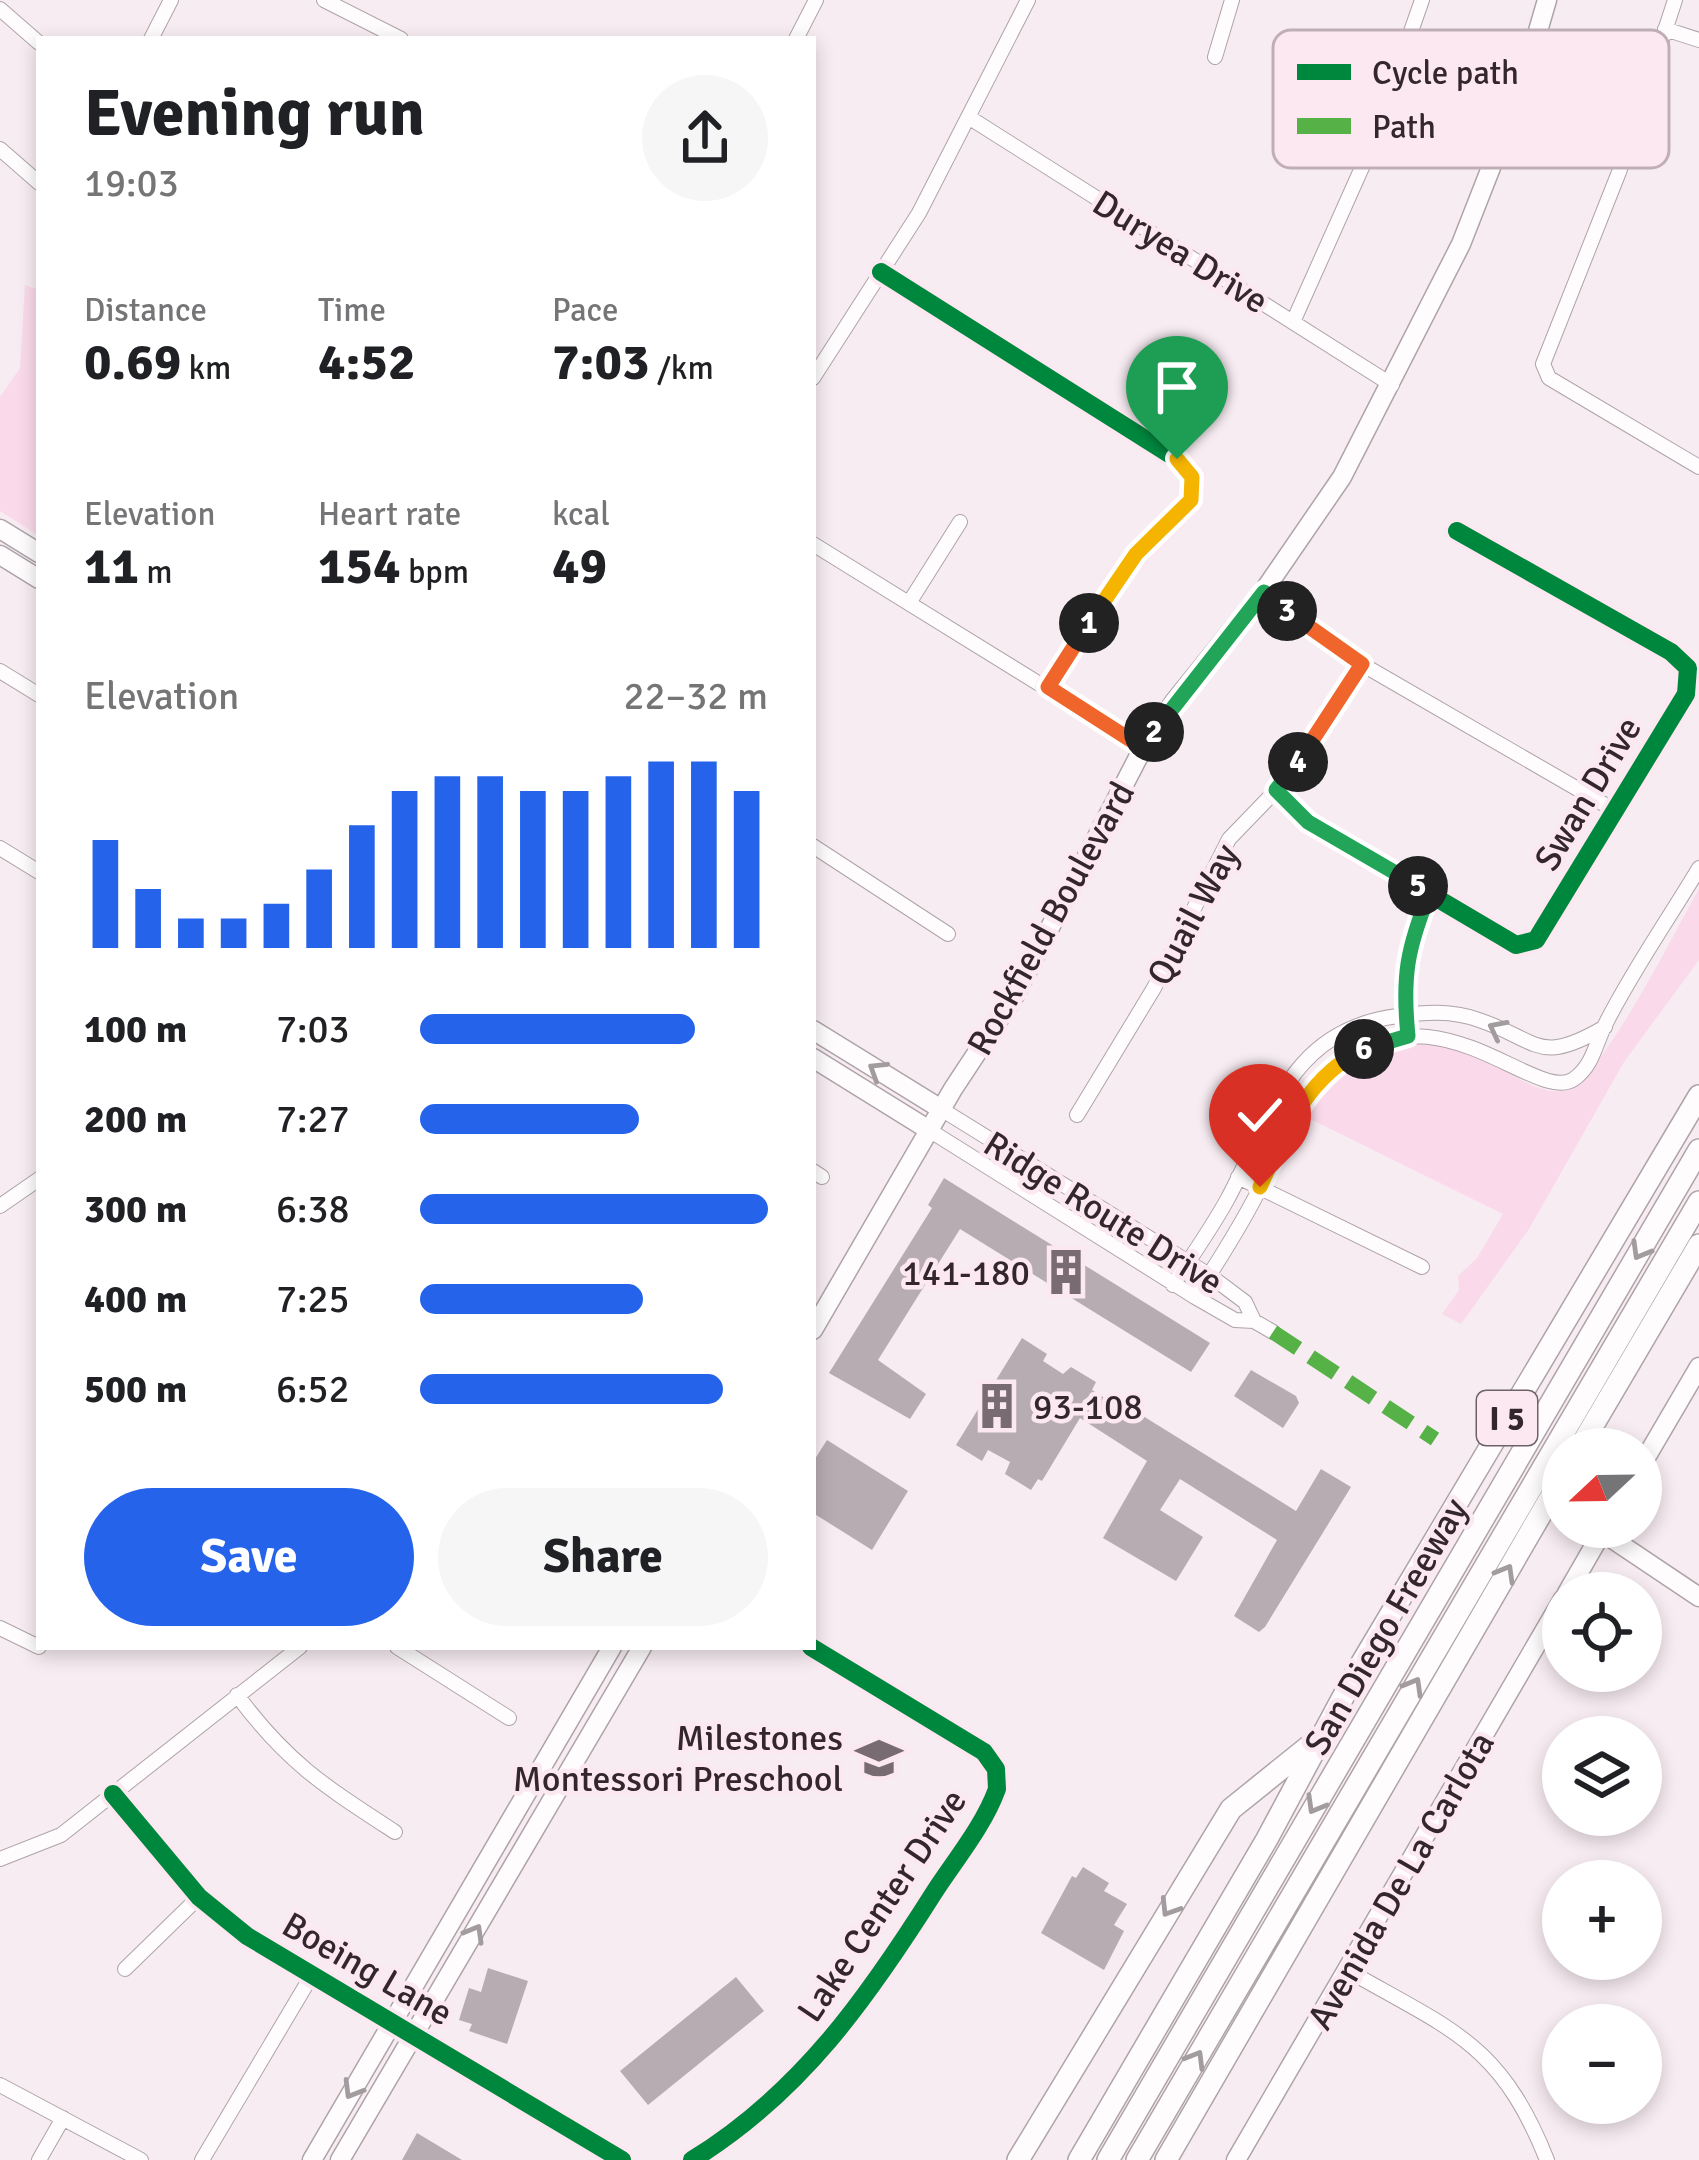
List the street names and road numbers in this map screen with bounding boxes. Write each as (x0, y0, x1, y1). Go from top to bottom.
street label: Duryea Drive (1084, 181, 1276, 324)
street label: Swan Drive (1525, 709, 1652, 879)
street label: Rockfield Boulevard (958, 774, 1145, 1063)
street label: Quail Way (1137, 836, 1249, 993)
street label: Ridge Route Drive (975, 1122, 1231, 1305)
road number: I 5 (1477, 1391, 1537, 1445)
street label: San Diego Freeway (1295, 1490, 1478, 1763)
street label: Avenida De La Carlota (1298, 1724, 1505, 2038)
street label: Lake Center Drive (788, 1781, 977, 2031)
street label: Boeing Lane (274, 1903, 460, 2036)

